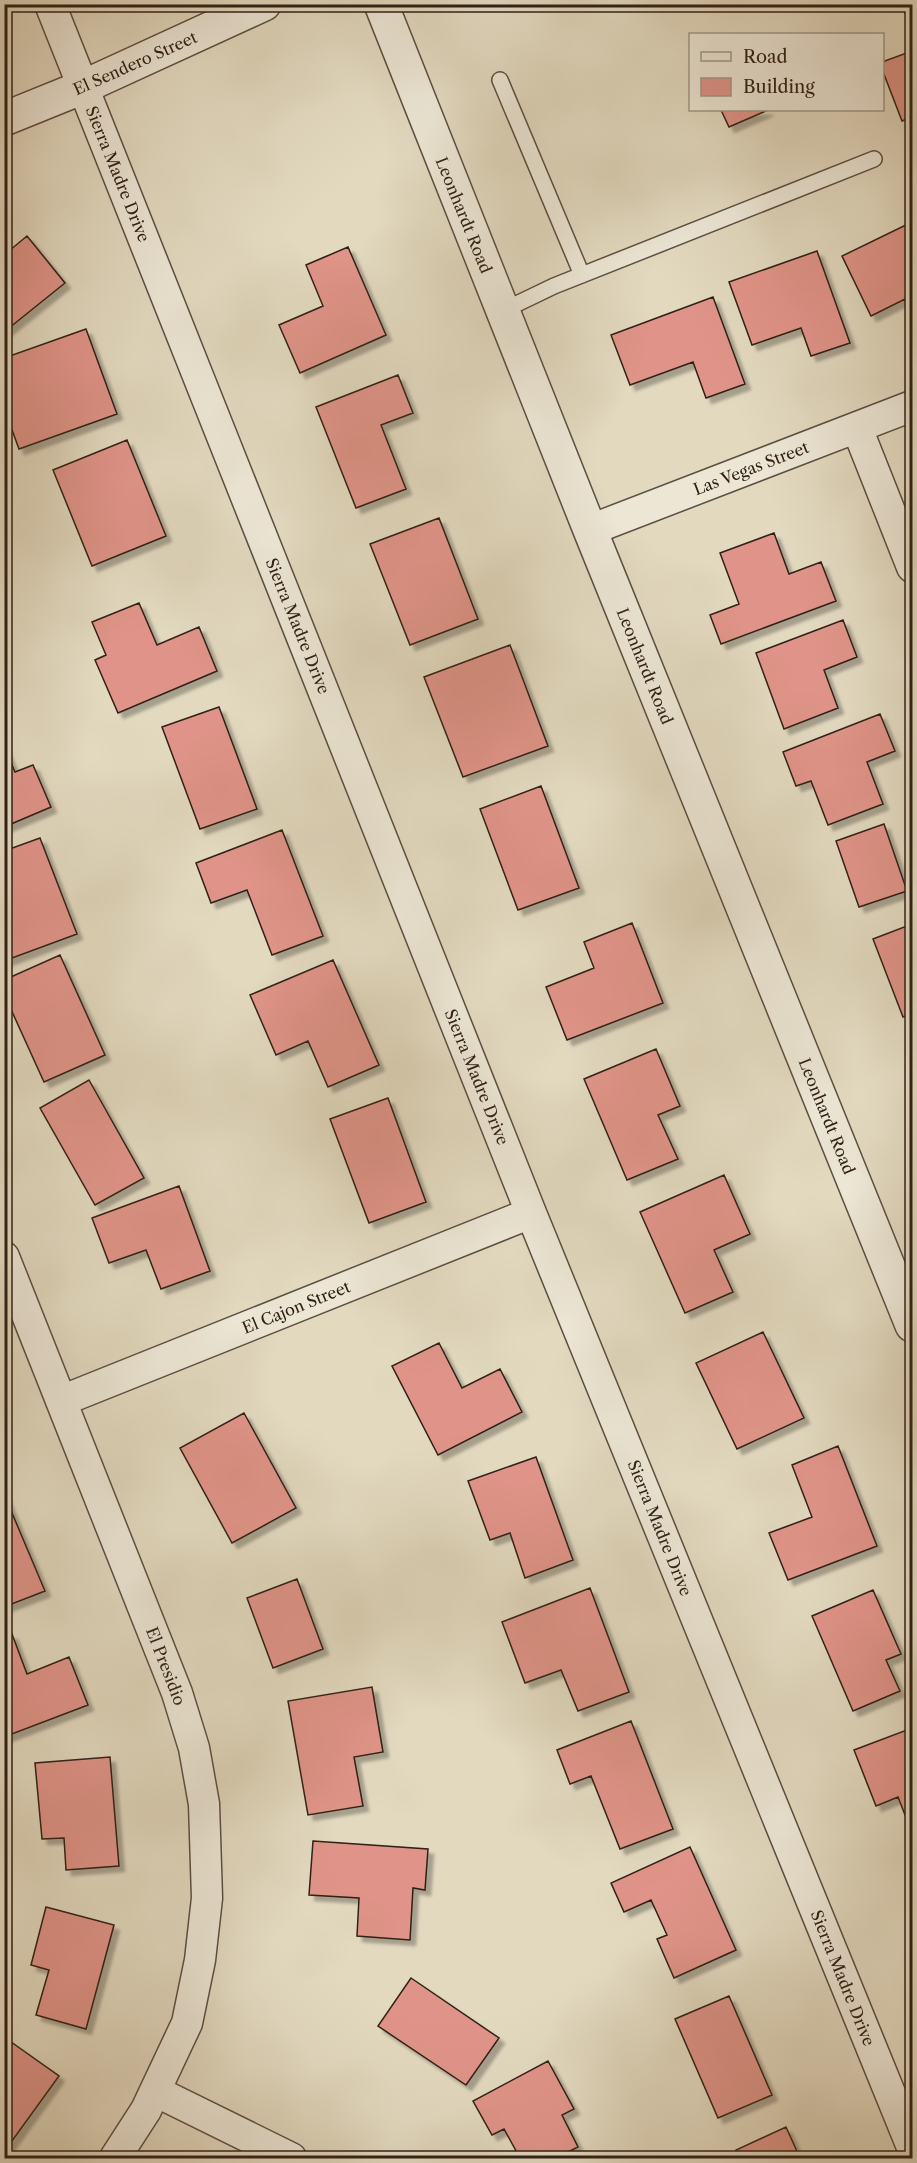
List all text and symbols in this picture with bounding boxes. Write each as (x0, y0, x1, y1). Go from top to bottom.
street label: El Sendero Street (70, 27, 200, 99)
legend (689, 33, 884, 111)
text: Road (743, 46, 788, 68)
text: Building (743, 76, 815, 98)
street label: Sierra Madre Drive (82, 103, 154, 245)
street label: Leonhardt Road (432, 154, 496, 276)
street label: Las Vegas Street (690, 437, 812, 499)
street label: Sierra Madre Drive (262, 555, 334, 697)
street label: Leonhardt Road (613, 605, 677, 727)
street label: Sierra Madre Drive (441, 1006, 513, 1148)
street label: Leonhardt Road (795, 1055, 859, 1177)
street label: El Cajon Street (239, 1276, 353, 1338)
street label: Sierra Madre Drive (624, 1457, 696, 1599)
street label: El Presidio (142, 1624, 190, 1708)
street label: Sierra Madre Drive (807, 1907, 879, 2049)

